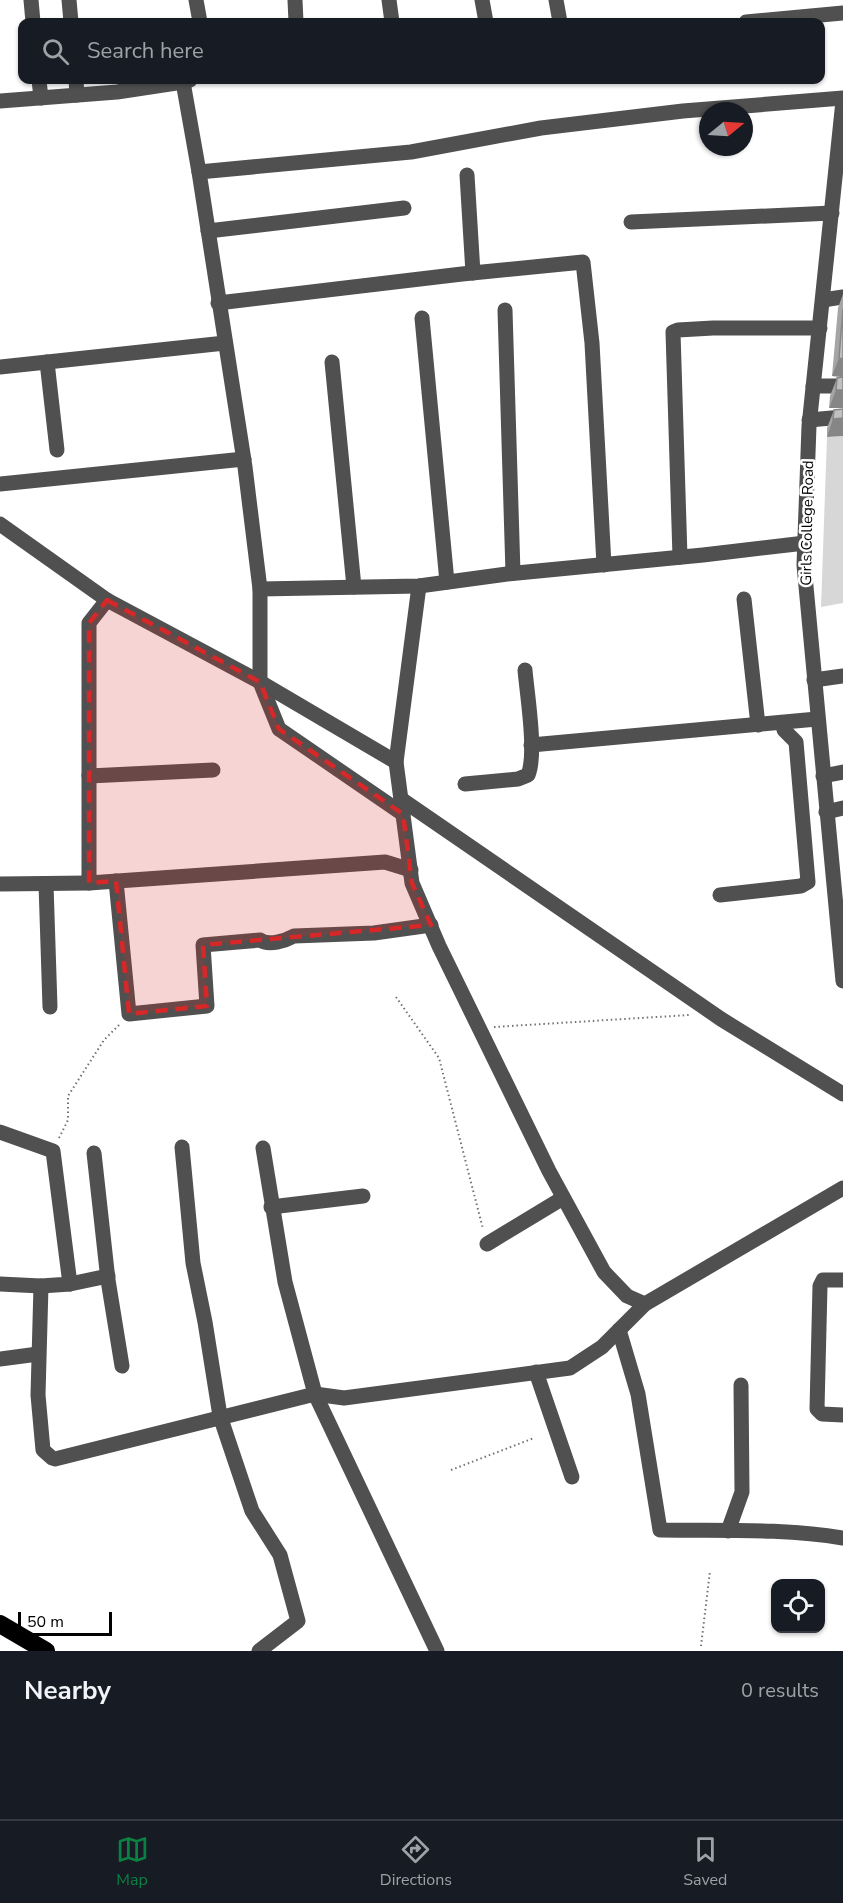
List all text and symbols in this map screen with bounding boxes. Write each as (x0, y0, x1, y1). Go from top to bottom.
search box (18, 18, 825, 84)
icon: search (39, 35, 72, 68)
text: Search here (87, 36, 204, 66)
north arrow (699, 102, 753, 156)
street label: Girls College Road (796, 460, 818, 586)
map controls (771, 1579, 825, 1633)
button: locate (771, 1579, 825, 1633)
scale bar (18, 1609, 112, 1636)
text: 50 m (27, 1611, 64, 1633)
text: Nearby (24, 1673, 111, 1708)
text: 0 results (741, 1677, 819, 1704)
tab: Map (116, 1833, 149, 1891)
tab: Directions (380, 1833, 452, 1891)
tab: Saved (683, 1833, 727, 1891)

